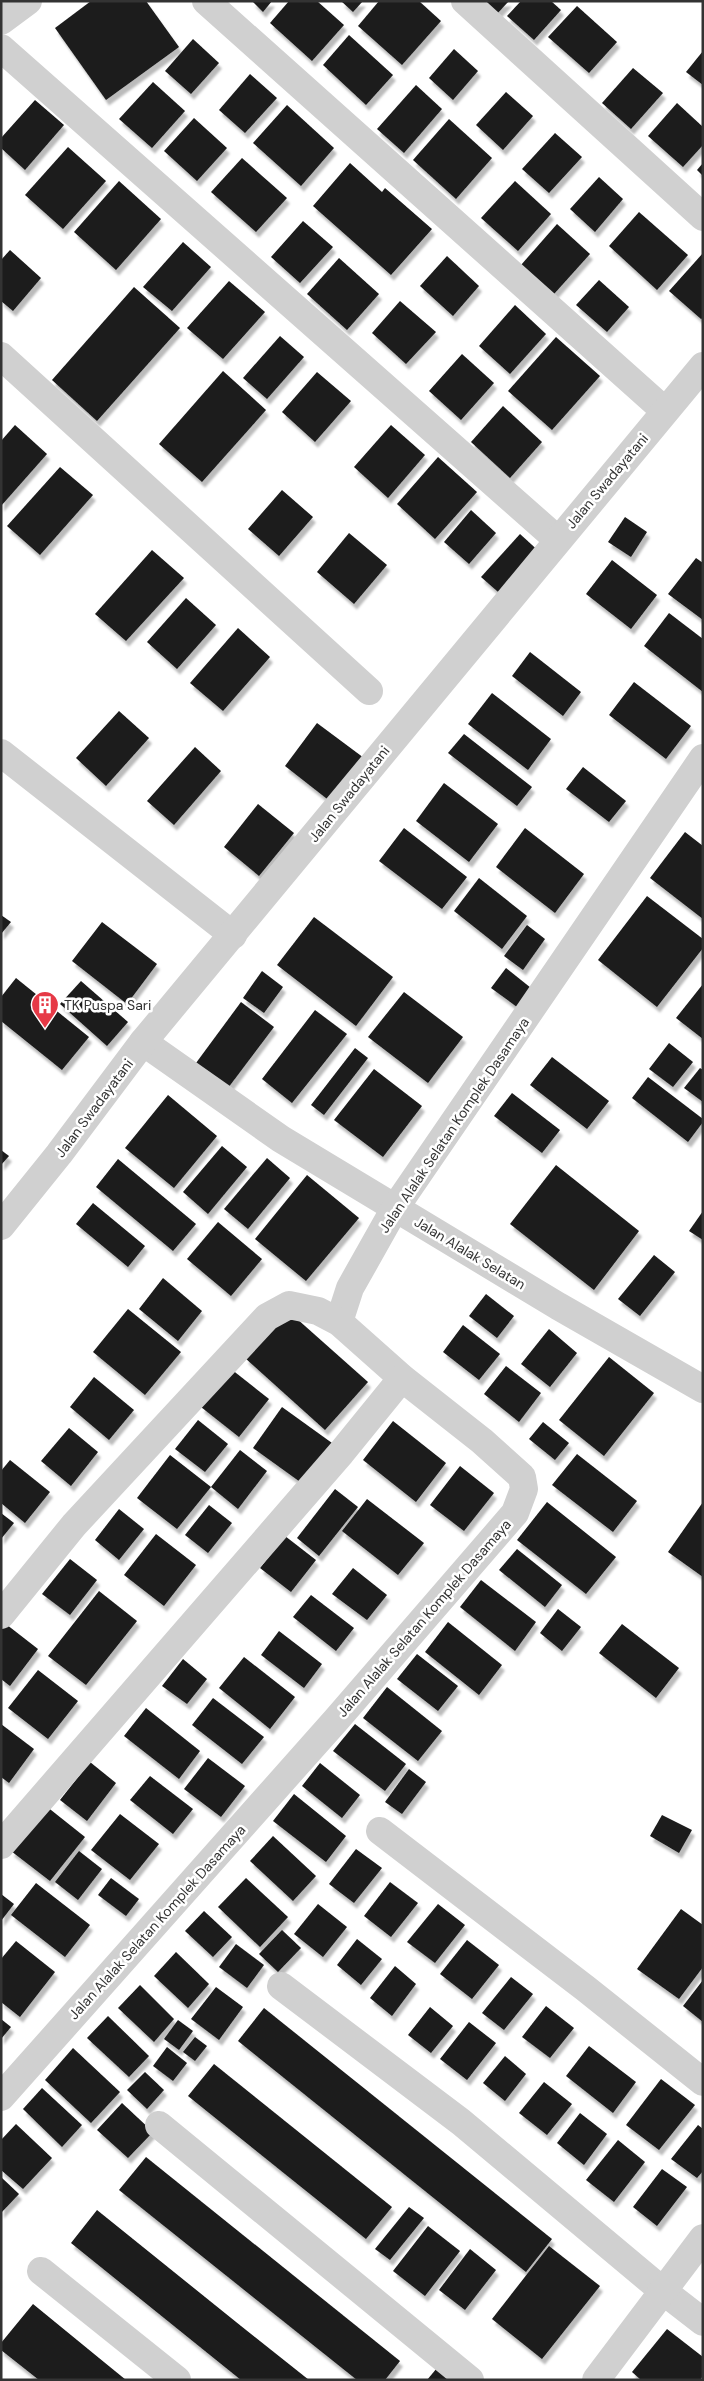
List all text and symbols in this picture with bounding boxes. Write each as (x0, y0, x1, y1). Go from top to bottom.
street label: Jalan Swadayatani (562, 430, 652, 532)
street label: Jalan Swadayatani (305, 742, 393, 846)
building icon: TK Puspa Sari (30, 990, 60, 1029)
place label: TK Puspa Sari (64, 996, 151, 1014)
street label: Jalan Alalak Selatan Komplek Dasamaya (375, 1014, 533, 1236)
street label: Jalan Swadayatani (51, 1055, 137, 1161)
street label: Jalan Alalak Selatan (411, 1213, 529, 1293)
street label: Jalan Alalak Selatan Komplek Dasamaya (333, 1515, 515, 1721)
street label: Jalan Alalak Selatan Komplek Dasamaya (65, 1821, 249, 2023)

